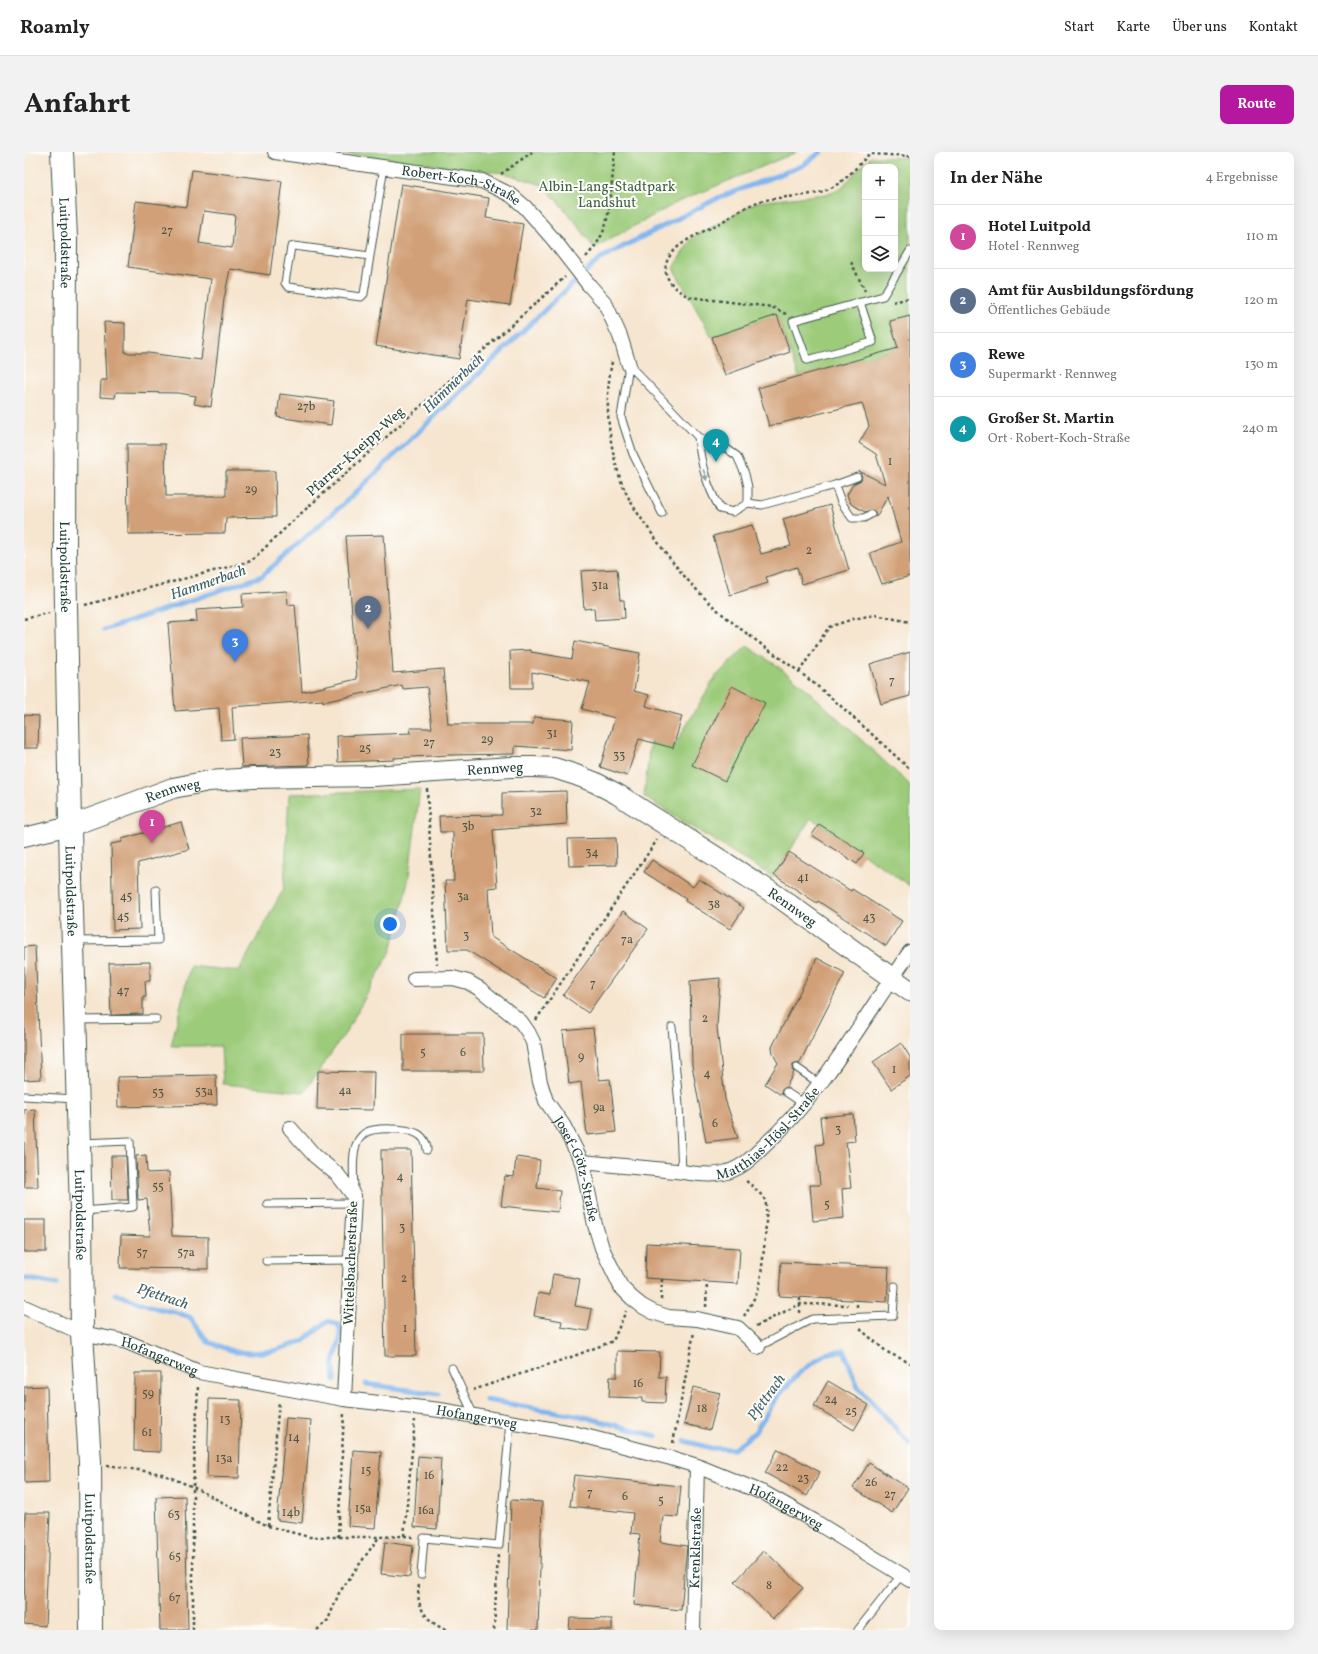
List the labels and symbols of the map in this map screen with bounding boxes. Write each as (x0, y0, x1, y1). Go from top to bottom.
street label: Robert-Koch-Straße (400, 162, 525, 211)
park label: Albin-Lang-Stadtpark Landshut (539, 178, 676, 213)
street label: Luitpoldstraße (53, 197, 74, 289)
house number: 27 (161, 223, 173, 239)
water label: Hammerbach (418, 349, 490, 419)
house number: 27b (297, 399, 316, 415)
street label: Pfarrer-Kneipp-Weg (303, 403, 409, 501)
pin: 4 (703, 429, 729, 462)
house number: 1 (888, 454, 892, 470)
one-way arrow (702, 469, 708, 481)
house number: 29 (245, 482, 257, 498)
street label: Luitpoldstraße (54, 521, 74, 613)
house number: 2 (806, 543, 812, 559)
water label: Hammerbach (168, 561, 249, 606)
house number: 31a (592, 578, 608, 594)
pin: 2 (355, 596, 381, 629)
pin: 3 (222, 629, 248, 662)
house number: 7 (889, 673, 895, 689)
house number: 31 (547, 726, 557, 742)
house number: 29 (481, 732, 493, 748)
house number: 27 (423, 735, 435, 751)
house number: 25 (359, 741, 371, 757)
house number: 23 (269, 745, 281, 761)
house number: 33 (613, 748, 625, 764)
street label: Rennweg (466, 759, 523, 781)
street label: Rennweg (143, 775, 202, 808)
house number: 32 (530, 804, 542, 820)
pin: 1 (139, 810, 165, 843)
house number: 3b (462, 819, 475, 835)
street label: Luitpoldstraße (59, 845, 81, 937)
house number: 34 (585, 845, 599, 861)
house number: 41 (797, 870, 809, 886)
street label: Rennweg (763, 884, 820, 932)
house number: 45 (120, 889, 133, 905)
house number: 3a (457, 889, 469, 905)
house number: 38 (708, 897, 720, 913)
house number: 45 (117, 909, 130, 925)
house number: 43 (863, 910, 875, 926)
your location (380, 914, 400, 934)
house number: 3 (463, 928, 469, 944)
house number: 7a (621, 932, 633, 948)
house number: 7 (590, 976, 596, 992)
house number: 47 (117, 983, 130, 999)
house number: 2 (702, 1011, 708, 1027)
house number: 5 (420, 1045, 426, 1061)
house number: 6 (460, 1045, 466, 1061)
house number: 9 (578, 1049, 584, 1065)
house number: 1 (892, 1062, 896, 1078)
house number: 4 (703, 1066, 711, 1082)
house number: 4a (338, 1083, 352, 1099)
street label: Matthias-Hösl-Straße (714, 1083, 825, 1185)
house number: 53a (195, 1084, 213, 1100)
house number: 53 (152, 1085, 164, 1101)
house number: 9a (593, 1100, 605, 1116)
street label: Josef-Götz-Straße (549, 1113, 602, 1224)
house number: 6 (712, 1116, 718, 1132)
house number: 3 (835, 1122, 841, 1138)
street label: Luitpoldstraße (69, 1169, 89, 1261)
house number: 4 (396, 1169, 404, 1185)
house number: 55 (152, 1179, 164, 1195)
house number: 5 (824, 1197, 830, 1213)
street label: Wittelsbacherstraße (340, 1200, 363, 1326)
house number: 3 (399, 1220, 405, 1236)
house number: 57 (136, 1245, 148, 1261)
house number: 57a (177, 1245, 195, 1261)
house number: 2 (401, 1271, 407, 1287)
water label: Pfettrach (134, 1279, 191, 1316)
house number: 1 (403, 1321, 407, 1337)
street label: Hofangerweg (119, 1333, 201, 1382)
water label: Pfettrach (743, 1370, 791, 1426)
house number: 16 (633, 1376, 643, 1392)
house number: 59 (142, 1386, 154, 1402)
house number: 24 (824, 1392, 838, 1408)
street label: Hofangerweg (434, 1401, 519, 1434)
house number: 18 (697, 1401, 707, 1417)
house number: 25 (845, 1404, 857, 1420)
house number: 13 (220, 1412, 230, 1428)
house number: 61 (142, 1425, 152, 1441)
house number: 14 (288, 1430, 300, 1446)
house number: 13a (216, 1451, 232, 1467)
house number: 22 (776, 1460, 788, 1476)
house number: 15 (361, 1463, 371, 1479)
house number: 16 (424, 1468, 434, 1484)
house number: 23 (797, 1471, 809, 1487)
house number: 26 (865, 1475, 877, 1491)
street label: Hofangerweg (746, 1480, 826, 1535)
house number: 7 (587, 1485, 593, 1501)
house number: 27 (884, 1487, 896, 1503)
house number: 6 (622, 1489, 628, 1505)
street label: Luitpoldstraße (79, 1493, 99, 1584)
house number: 5 (658, 1493, 664, 1509)
house number: 15a (355, 1501, 371, 1517)
house number: 16a (418, 1503, 434, 1519)
house number: 14b (282, 1505, 301, 1521)
house number: 63 (168, 1507, 180, 1523)
street label: Krenklstraße (686, 1507, 707, 1589)
house number: 65 (169, 1549, 181, 1565)
house number: 8 (766, 1578, 772, 1594)
house number: 67 (169, 1590, 181, 1606)

